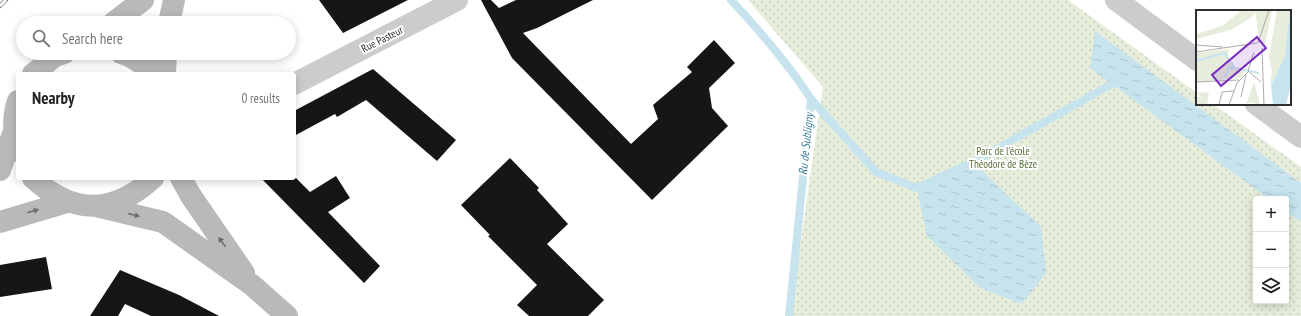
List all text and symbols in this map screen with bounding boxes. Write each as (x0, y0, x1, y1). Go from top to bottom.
inset map (1196, 10, 1291, 105)
search box (16, 16, 296, 60)
street label: Rue Pasteur (359, 23, 405, 55)
icon: search (30, 27, 52, 49)
text: Search here (62, 29, 123, 48)
text: Nearby (32, 87, 75, 109)
text: 0 results (241, 90, 280, 107)
water label: Ru de Subligny (795, 111, 816, 176)
park label: Parc de l'école Théodore de Bèze (969, 144, 1037, 171)
map controls (1253, 196, 1289, 304)
button: + (1253, 196, 1289, 232)
one-way arrow (27, 208, 39, 214)
one-way arrow (128, 213, 140, 219)
button: − (1253, 232, 1289, 268)
one-way arrow (218, 236, 226, 247)
button: layers (1253, 268, 1289, 304)

